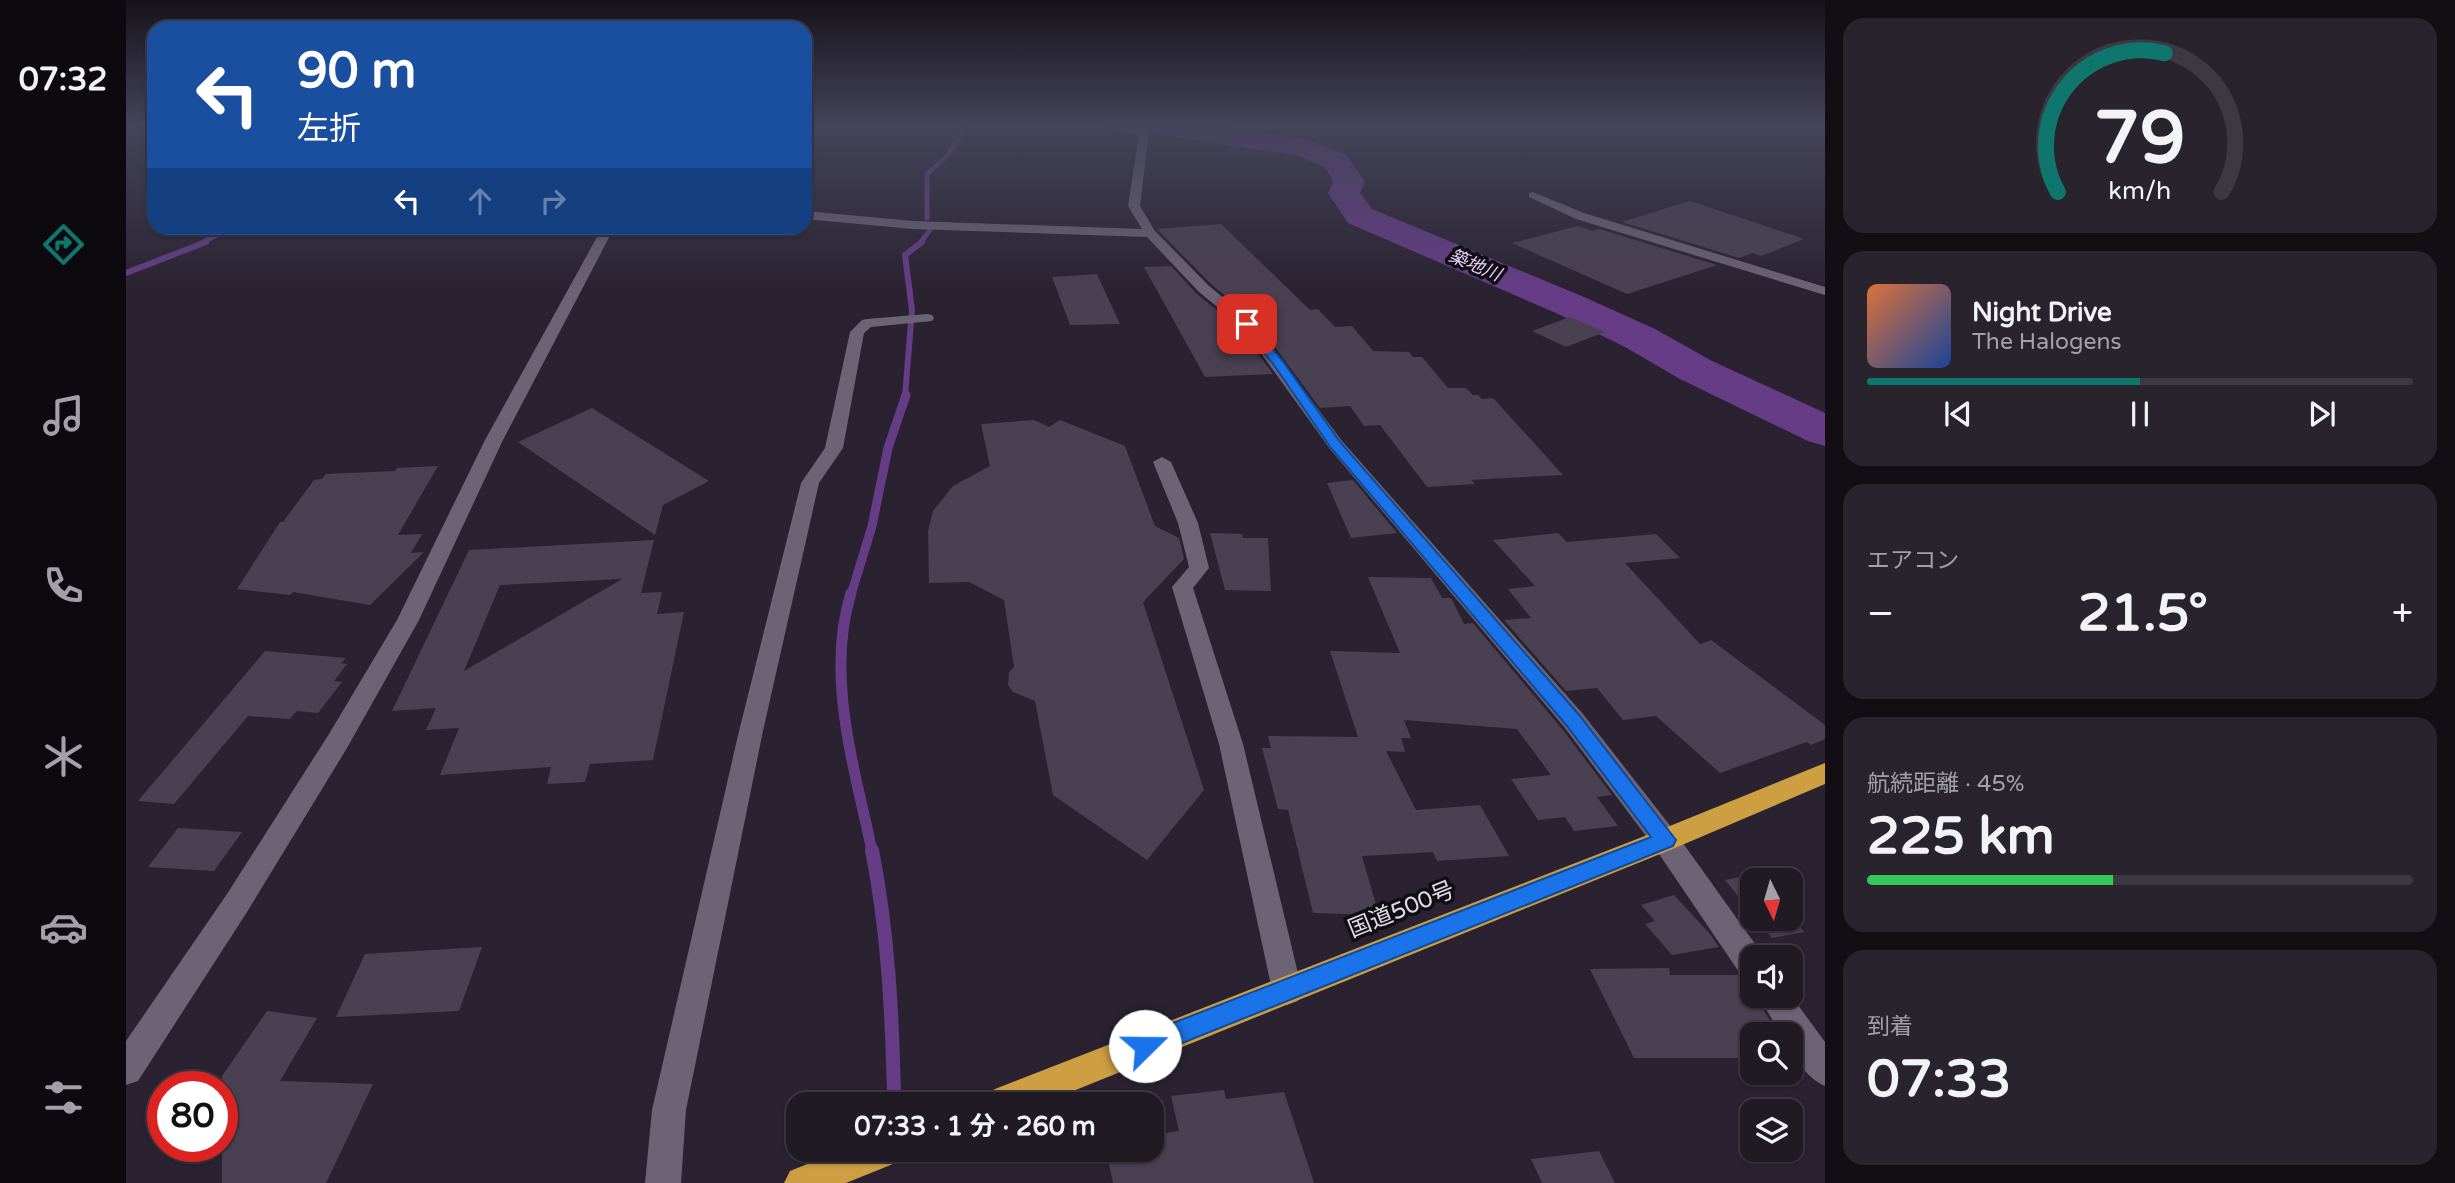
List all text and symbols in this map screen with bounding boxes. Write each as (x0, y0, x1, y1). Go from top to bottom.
text: 90 m (297, 42, 416, 101)
icon: left (182, 49, 273, 140)
text: 07:32 (19, 61, 107, 99)
text: 79 (2094, 95, 2186, 183)
text: 左折 (297, 110, 361, 148)
text: km/h (2109, 175, 2171, 205)
icon: left (388, 182, 426, 220)
icon: ahead (461, 182, 499, 220)
icon: right (534, 182, 572, 220)
icon: directions (39, 220, 88, 269)
water label: 築地川 (1446, 244, 1506, 286)
pin (1217, 294, 1277, 354)
text: Night Drive (1972, 297, 2112, 328)
icon: arrive (1228, 305, 1266, 343)
text: The Halogens (1972, 328, 2121, 356)
icon: music (39, 391, 88, 440)
icon: previous (1939, 395, 1977, 433)
icon: pause (2121, 395, 2159, 433)
icon: next (2303, 395, 2341, 433)
text: エアコン (1867, 547, 1959, 575)
icon: phone (39, 561, 88, 610)
text: 21.5° (2078, 582, 2208, 645)
text: − (1867, 591, 1894, 637)
text: + (2392, 591, 2413, 637)
icon: climate (39, 732, 88, 781)
text: 航続距離 · 45% (1867, 770, 2025, 798)
text: 225 km (1867, 805, 2055, 868)
north arrow (1740, 868, 1802, 931)
map controls (1740, 868, 1803, 1162)
street label: 国道500号 (1344, 876, 1459, 944)
icon: car (39, 903, 88, 952)
button: sound (1740, 945, 1803, 1008)
position arrow (1108, 1009, 1182, 1083)
text: 到着 (1867, 1013, 1913, 1041)
button: search (1740, 1022, 1803, 1085)
text: 07:33 (1867, 1048, 2011, 1111)
speed limit sign: 80 (147, 1071, 238, 1162)
icon: filters (39, 1073, 88, 1122)
button: layers (1740, 1099, 1803, 1162)
text: 07:33 · 1 分 · 260 m (854, 1111, 1096, 1142)

